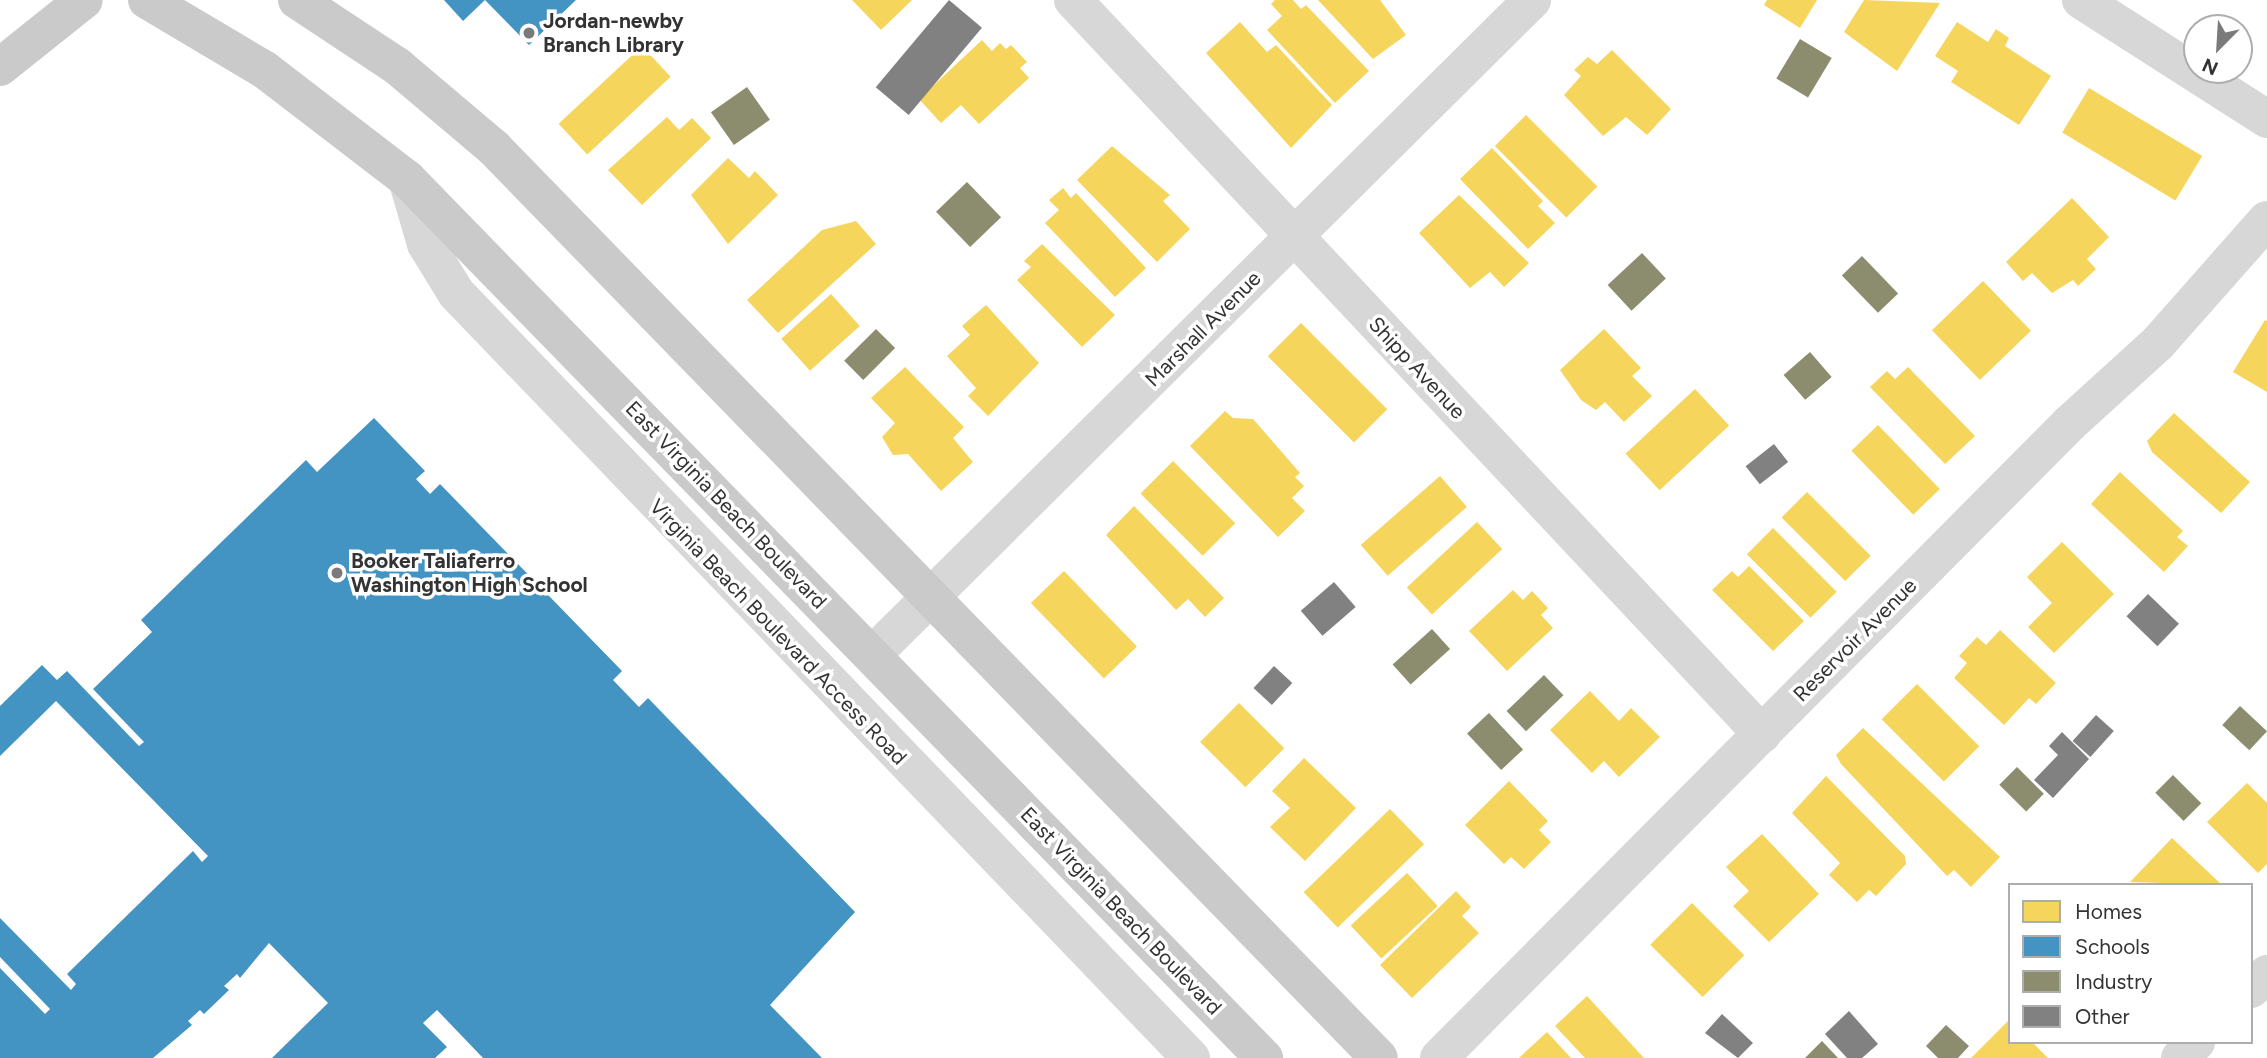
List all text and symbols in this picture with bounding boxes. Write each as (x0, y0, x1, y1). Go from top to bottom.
place label: Jordan-newby Branch Library (543, 8, 684, 58)
north arrow (2183, 14, 2253, 84)
marker: Jordan-newby Branch Library (521, 25, 537, 41)
text: N (2199, 53, 2221, 80)
street label: Marshall Avenue (1140, 266, 1266, 392)
street label: Shipp Avenue (1363, 312, 1471, 424)
street label: East Virginia Beach Boulevard (620, 396, 832, 614)
street label: Virginia Beach Boulevard Access Road (644, 494, 912, 770)
place label: Booker Taliaferro Washington High School (351, 548, 588, 598)
marker: Booker Taliaferro Washington High School (329, 565, 345, 581)
street label: Reservoir Avenue (1788, 573, 1922, 707)
street label: East Virginia Beach Boulevard (1015, 802, 1227, 1020)
legend (2008, 883, 2253, 1044)
text: Homes (2075, 899, 2142, 924)
text: Schools (2075, 934, 2150, 959)
text: Industry (2075, 969, 2152, 994)
text: Other (2075, 1004, 2130, 1029)

